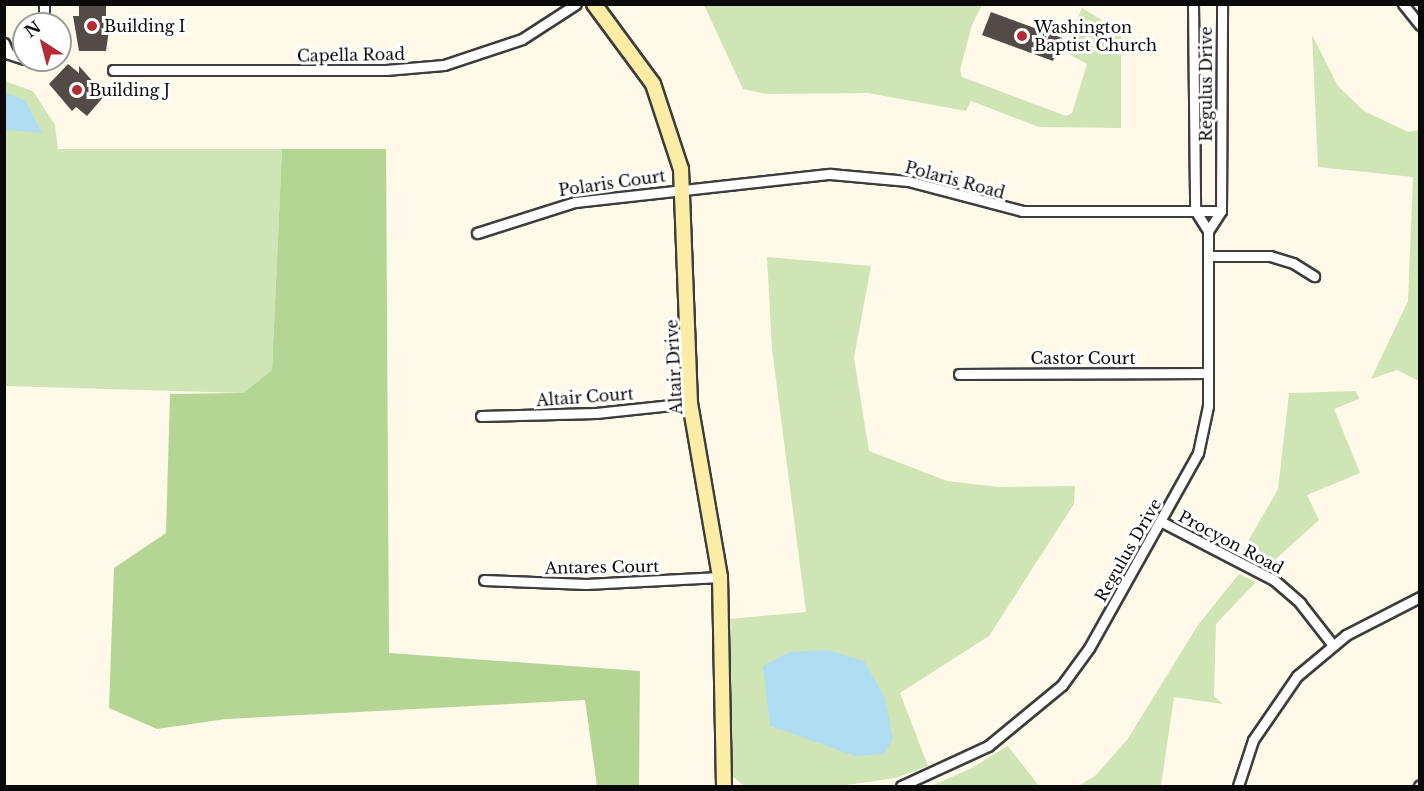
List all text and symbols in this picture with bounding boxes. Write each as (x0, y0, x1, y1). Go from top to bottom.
north arrow (12, 12, 72, 72)
place label: Building I (104, 16, 186, 36)
text: N (21, 17, 45, 42)
place label: Washington Baptist Church (1034, 17, 1157, 55)
marker: Building I (85, 19, 99, 33)
street label: Regulus Drive (1196, 26, 1216, 142)
marker: Washington Baptist Church (1015, 29, 1029, 43)
street label: Capella Road (297, 44, 405, 66)
place label: Building J (89, 80, 170, 100)
marker: Building J (70, 83, 84, 97)
street label: Polaris Road (903, 157, 1007, 203)
street label: Polaris Court (557, 166, 667, 200)
street label: Altair Drive (662, 319, 686, 415)
street label: Castor Court (1030, 348, 1136, 368)
street label: Altair Court (536, 384, 634, 410)
street label: Regulus Drive (1091, 495, 1165, 605)
street label: Procyon Road (1175, 506, 1287, 578)
street label: Antares Court (545, 556, 659, 578)

